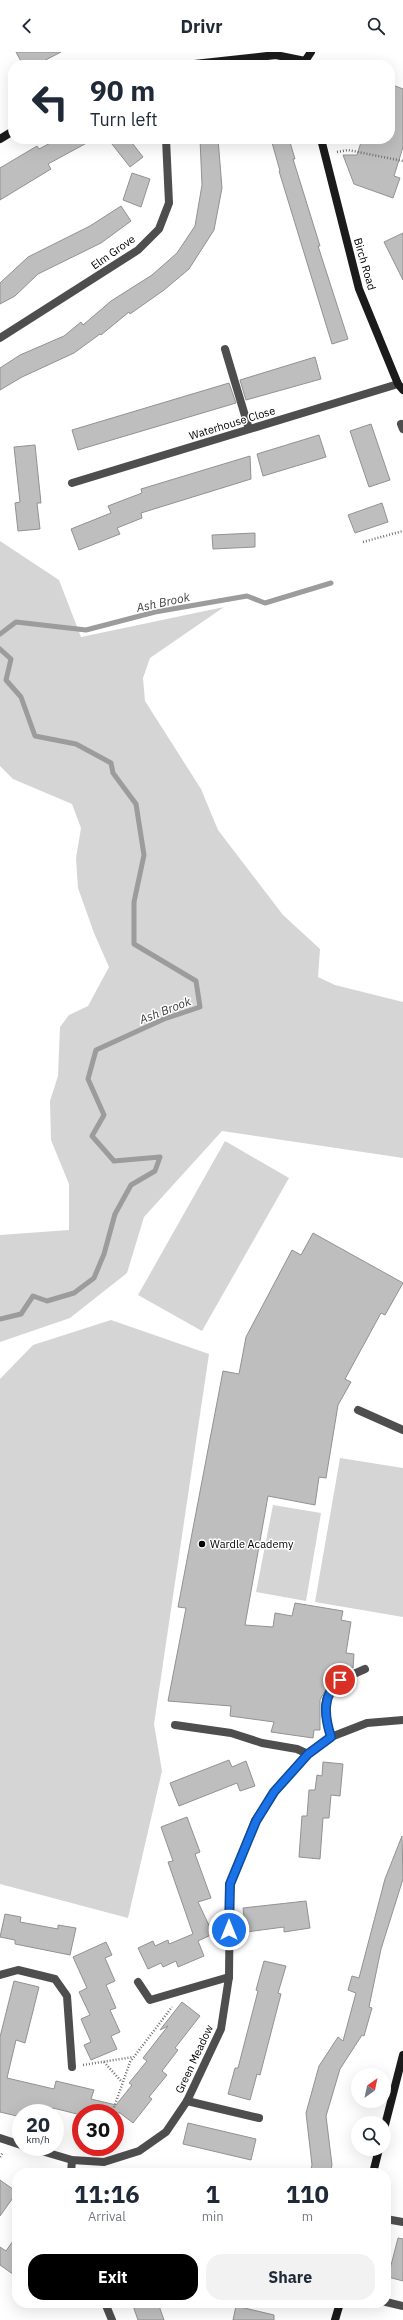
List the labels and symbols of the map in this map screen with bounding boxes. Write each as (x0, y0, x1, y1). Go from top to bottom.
street label: Elm Grove (88, 232, 138, 272)
street label: Birch Road (351, 236, 379, 292)
street label: Waterhouse Close (187, 403, 277, 443)
water label: Ash Brook (134, 589, 192, 615)
water label: Ash Brook (136, 993, 194, 1027)
place label: Wardle Academy (210, 1537, 294, 1551)
marker: Wardle Academy (197, 1539, 207, 1549)
pin (323, 1663, 357, 1697)
position arrow (208, 1909, 250, 1951)
street label: Green Meadow (172, 2022, 216, 2096)
north arrow (351, 2068, 391, 2108)
speed limit sign: 30 (72, 2104, 124, 2156)

